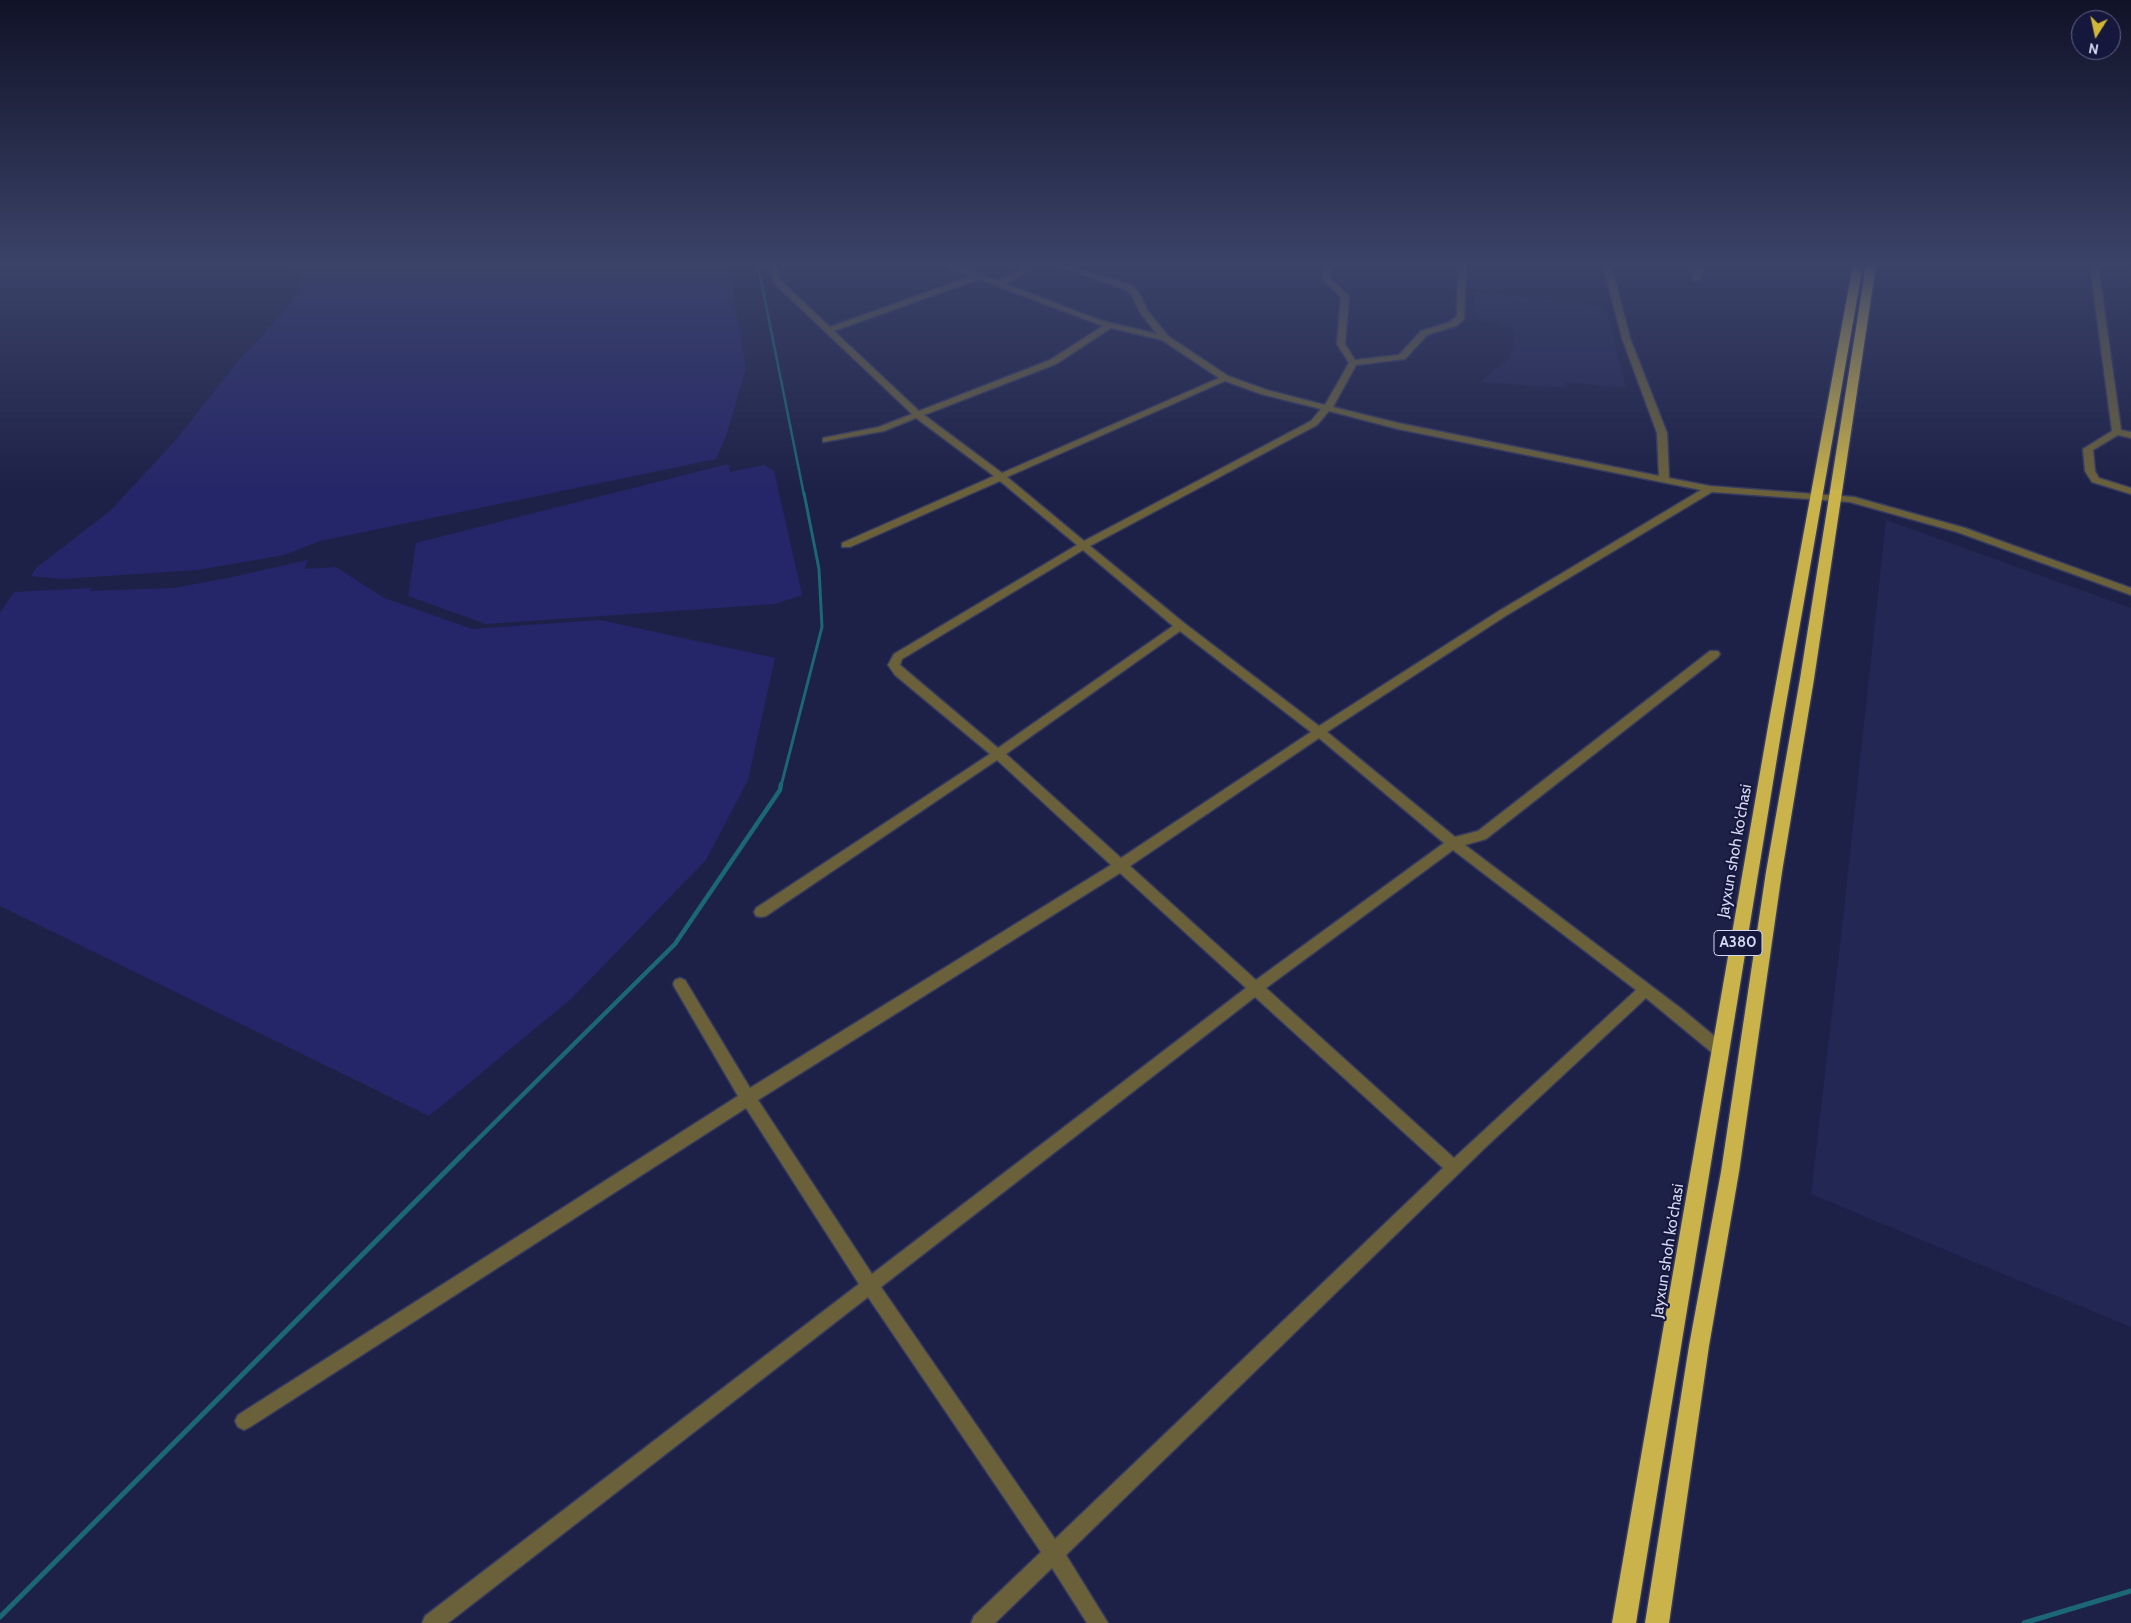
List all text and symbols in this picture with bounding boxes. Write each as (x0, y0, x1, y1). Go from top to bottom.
north arrow (2071, 10, 2121, 60)
text: N (2087, 39, 2100, 59)
street label: Jayxun shoh ko'chasi (1714, 783, 1756, 919)
road number: A380 (1714, 930, 1762, 956)
street label: Jayxun shoh ko'chasi (1648, 1183, 1688, 1319)

